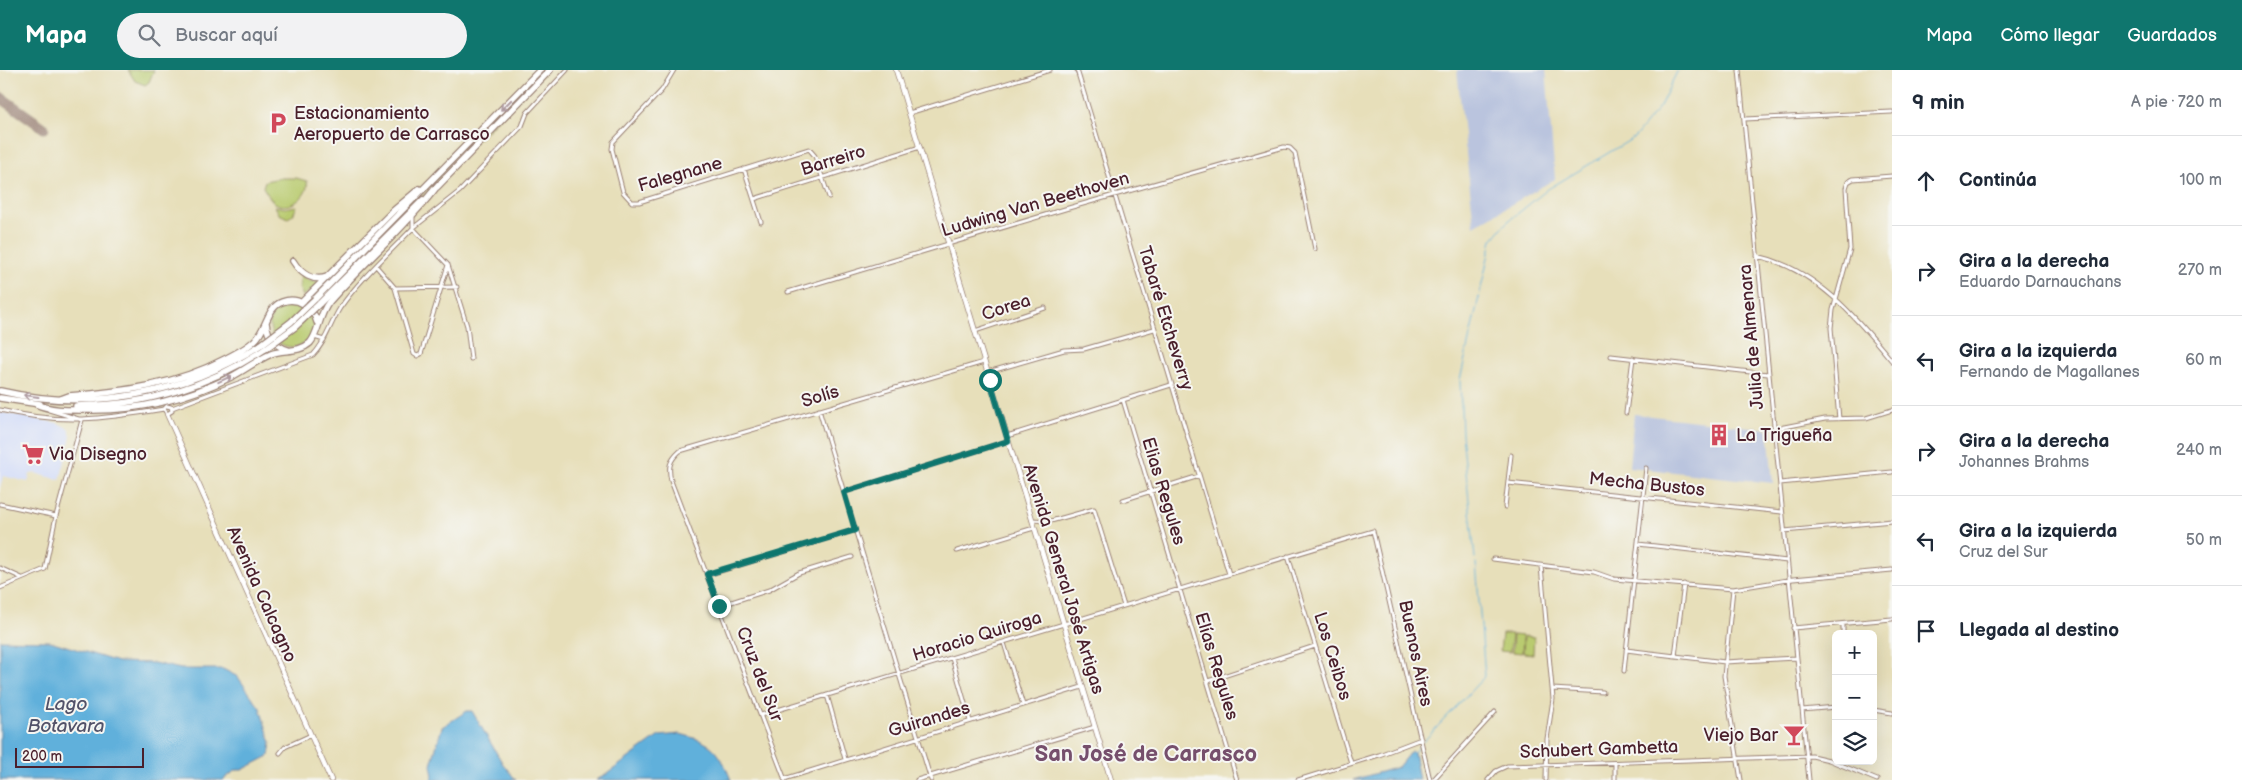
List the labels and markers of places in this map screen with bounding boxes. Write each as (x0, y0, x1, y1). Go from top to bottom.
place label: Estacionamiento Aeropuerto de Carrasco (294, 103, 490, 145)
parking icon: Estacionamiento Aeropuerto de Carrasco (265, 110, 291, 136)
building icon: La Trigueña (1706, 422, 1732, 448)
place label: La Trigueña (1736, 425, 1832, 446)
supermarket icon: Via Disegno (20, 441, 46, 467)
place label: Via Disegno (49, 444, 147, 465)
bar icon: Viejo Bar (1781, 722, 1807, 748)
place label: Viejo Bar (1704, 725, 1778, 746)

